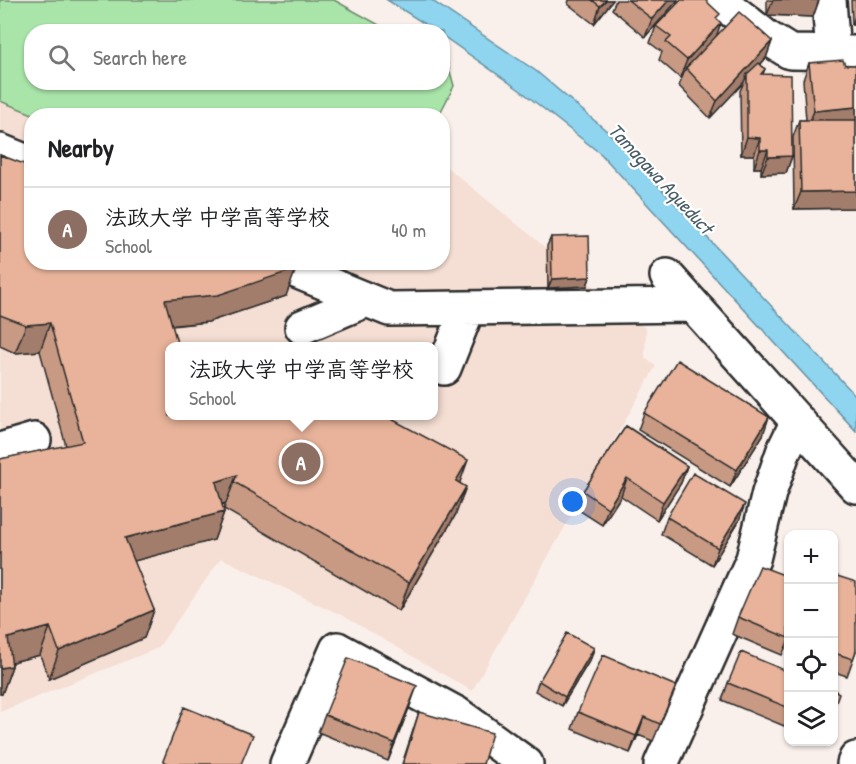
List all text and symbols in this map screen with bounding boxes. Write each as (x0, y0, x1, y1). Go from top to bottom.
search box (24, 24, 450, 90)
icon: search (45, 41, 78, 74)
text: Search here (93, 42, 187, 72)
water label: Tamagawa Aqueduct (602, 117, 722, 242)
text: Nearby (48, 130, 114, 165)
text: 法政大学 中学高等学校 (105, 202, 330, 232)
text: A (63, 216, 72, 243)
text: 40 m (391, 216, 426, 243)
text: School (105, 232, 152, 259)
popup (165, 342, 438, 420)
text: 法政大学 中学高等学校 (189, 354, 414, 384)
text: School (189, 384, 236, 411)
pin: A (282, 440, 320, 484)
your location (558, 487, 587, 516)
map controls (784, 530, 838, 746)
button: + (784, 530, 838, 584)
button: − (784, 584, 838, 638)
button: locate (784, 638, 838, 692)
button: layers (784, 692, 838, 746)

